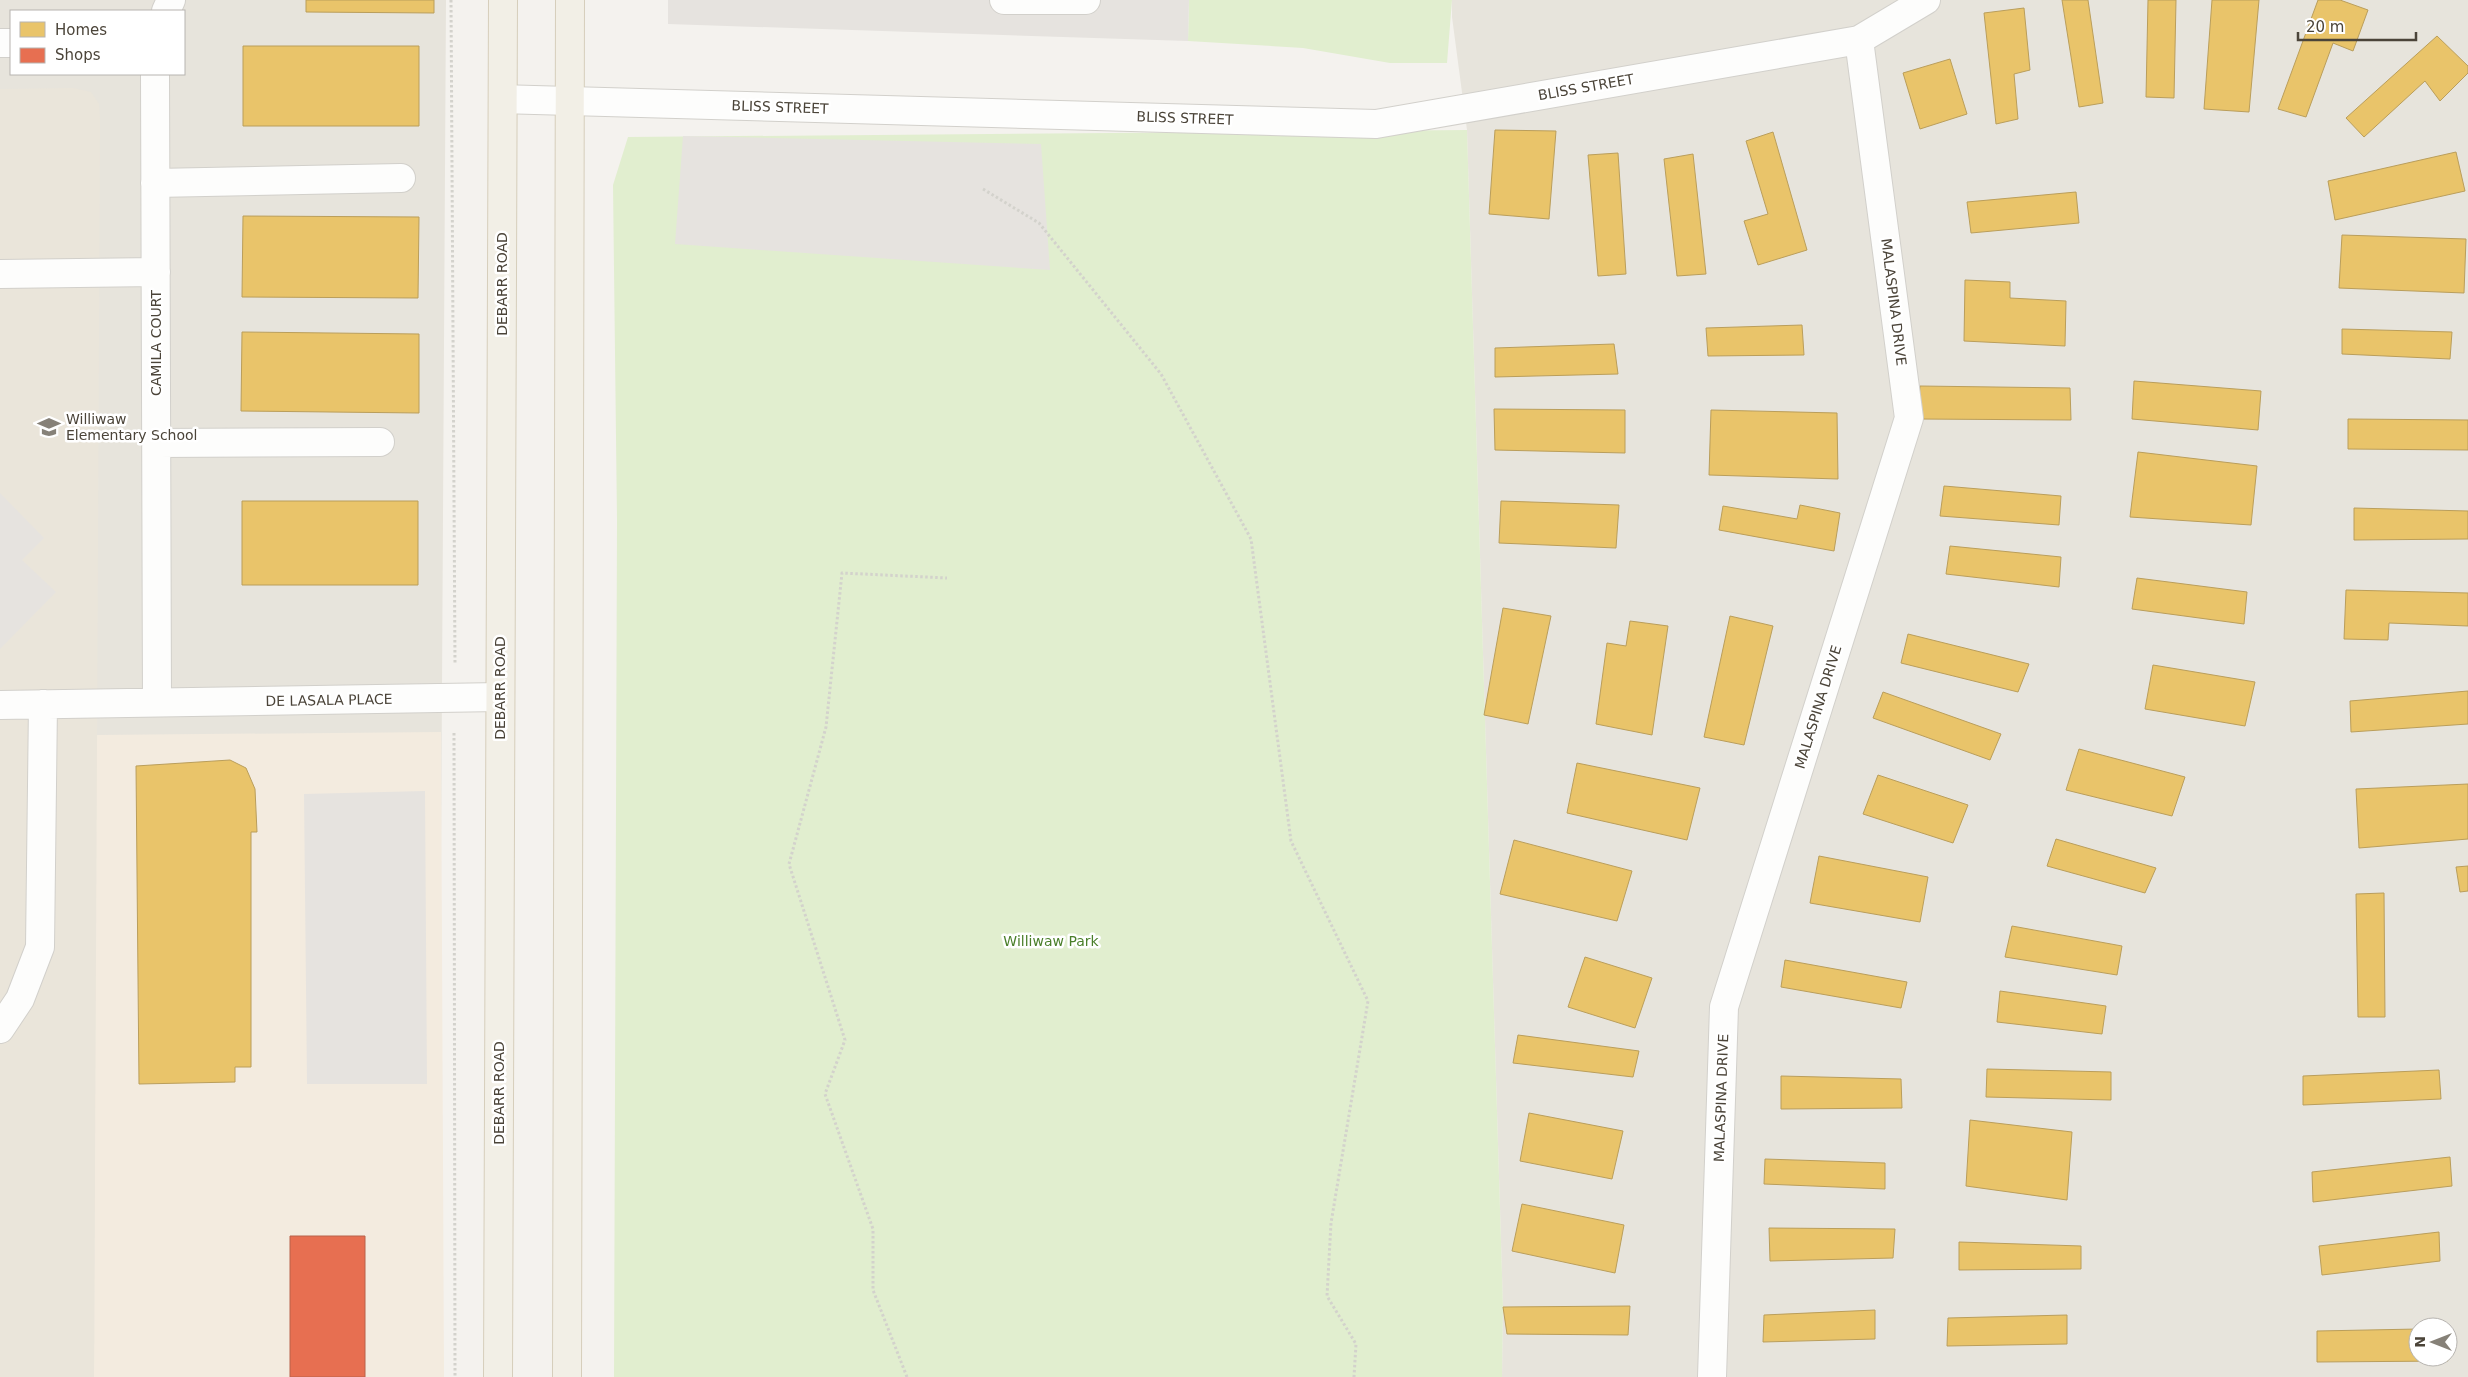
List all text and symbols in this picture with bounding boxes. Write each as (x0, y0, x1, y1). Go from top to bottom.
legend (10, 10, 185, 75)
scale bar (2298, 10, 2416, 42)
text: 20 m (2306, 18, 2344, 36)
text: Homes (55, 21, 107, 39)
text: Shops (55, 46, 101, 64)
street label: BLISS STREET (1537, 71, 1636, 103)
street label: BLISS STREET (731, 97, 829, 117)
street label: BLISS STREET (1136, 108, 1234, 128)
street label: DEBARR ROAD (494, 232, 510, 336)
street label: MALASPINA DRIVE (1878, 237, 1910, 367)
street label: CAMILA COURT (148, 290, 164, 396)
place label: Williwaw Elementary School (66, 411, 198, 443)
school or university icon: Williwaw Elementary School (36, 414, 62, 440)
street label: DEBARR ROAD (492, 636, 508, 740)
street label: MALASPINA DRIVE (1792, 643, 1844, 771)
street label: DE LASALA PLACE (265, 691, 393, 709)
park label: Williwaw Park (1003, 933, 1100, 949)
street label: MALASPINA DRIVE (1711, 1034, 1731, 1162)
street label: DEBARR ROAD (491, 1041, 507, 1145)
north arrow (2408, 1317, 2458, 1367)
text: N (2412, 1336, 2428, 1348)

